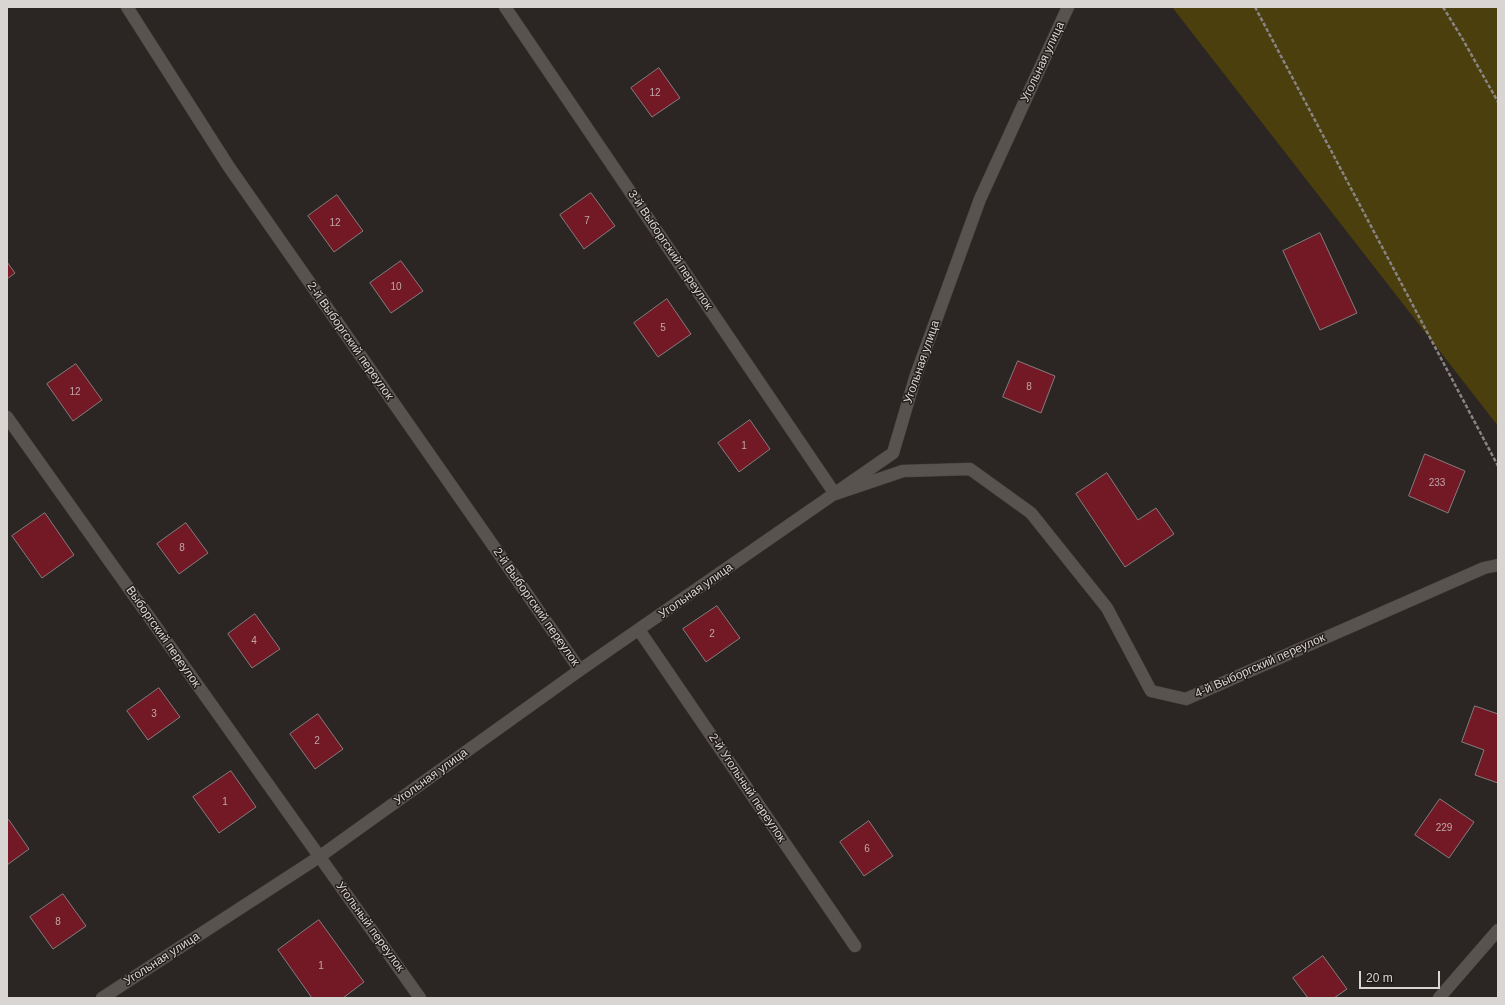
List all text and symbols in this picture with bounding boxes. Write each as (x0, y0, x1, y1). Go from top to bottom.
street label: Угольная улица (1018, 20, 1068, 104)
house number: 12 (649, 87, 661, 99)
street label: 3-й Выборгский переулок (625, 188, 715, 312)
house number: 7 (584, 215, 590, 227)
house number: 12 (329, 217, 341, 229)
street label: 2-й Выборгский переулок (304, 279, 396, 403)
house number: 10 (390, 281, 402, 293)
street label: Угольная улица (901, 319, 943, 405)
house number: 5 (660, 322, 666, 334)
house number: 8 (1026, 381, 1032, 393)
house number: 12 (69, 386, 81, 398)
house number: 1 (741, 440, 747, 452)
house number: 233 (1429, 477, 1445, 489)
house number: 8 (179, 542, 185, 554)
street label: 2-й Выборгский переулок (490, 545, 582, 669)
street label: Угольная улица (656, 560, 736, 622)
street label: Выборгский переулок (123, 584, 203, 690)
house number: 2 (709, 628, 715, 640)
street label: 4-й Выборгский переулок (1193, 631, 1327, 701)
house number: 4 (251, 635, 257, 647)
house number: 3 (151, 708, 157, 720)
street label: 2-й Угольный переулок (705, 731, 789, 845)
house number: 2 (314, 735, 320, 747)
street label: Угольная улица (392, 746, 470, 808)
house number: 1 (222, 796, 228, 808)
house number: 229 (1436, 822, 1452, 834)
house number: 6 (864, 843, 870, 855)
street label: Угольный переулок (333, 879, 407, 975)
house number: 8 (55, 916, 61, 928)
street label: Угольная улица (122, 929, 202, 989)
house number: 1 (318, 960, 324, 972)
scale bar (1361, 963, 1442, 989)
text: 20 m (1366, 971, 1393, 985)

